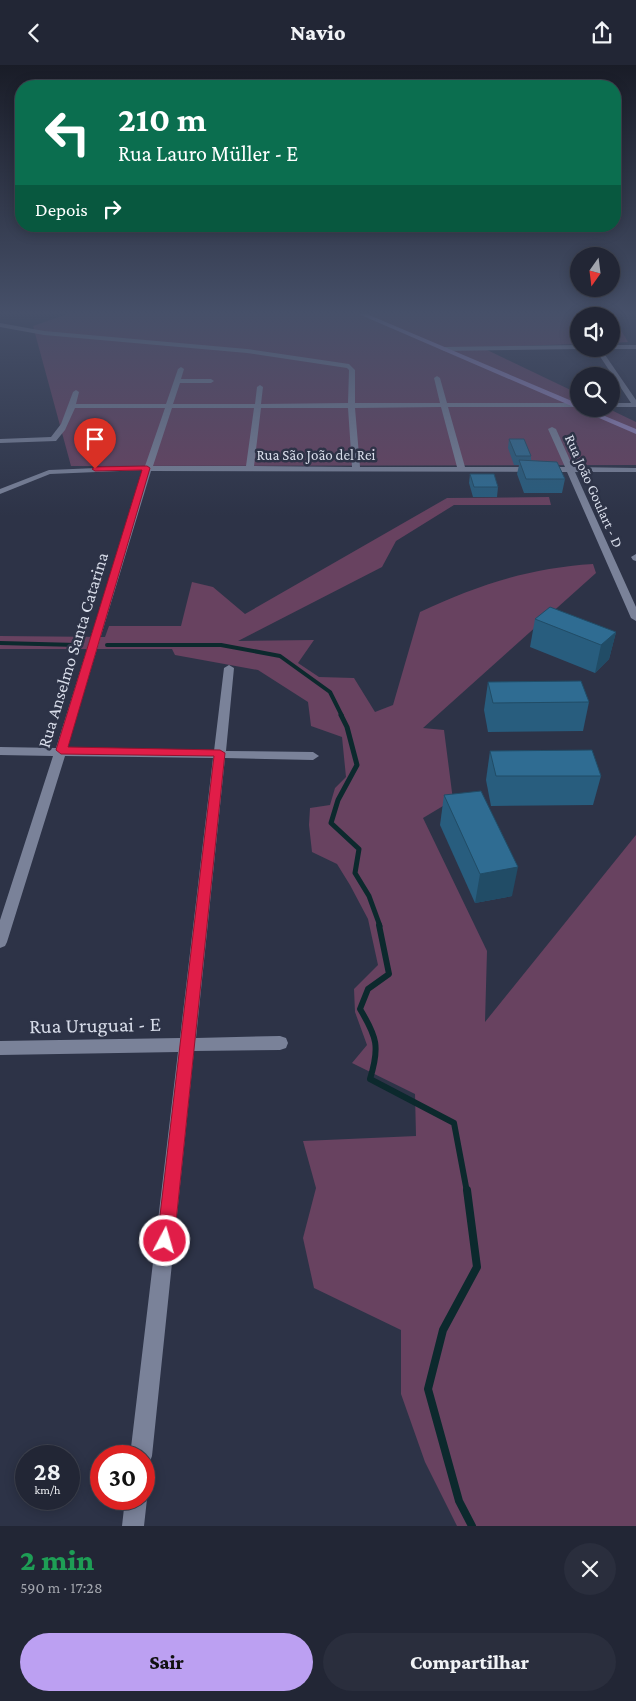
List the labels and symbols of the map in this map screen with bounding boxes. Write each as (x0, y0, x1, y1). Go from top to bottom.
north arrow (570, 247, 620, 297)
pin (74, 418, 116, 469)
street label: Rua João Goulart - D (561, 432, 626, 550)
street label: Rua São João del Rei (256, 447, 376, 464)
street label: Rua Anselmo Santa Catarina (34, 550, 112, 750)
street label: Rua Uruguai - E (29, 1012, 161, 1038)
position arrow (138, 1214, 190, 1266)
speed limit sign: 30 (90, 1445, 155, 1510)

